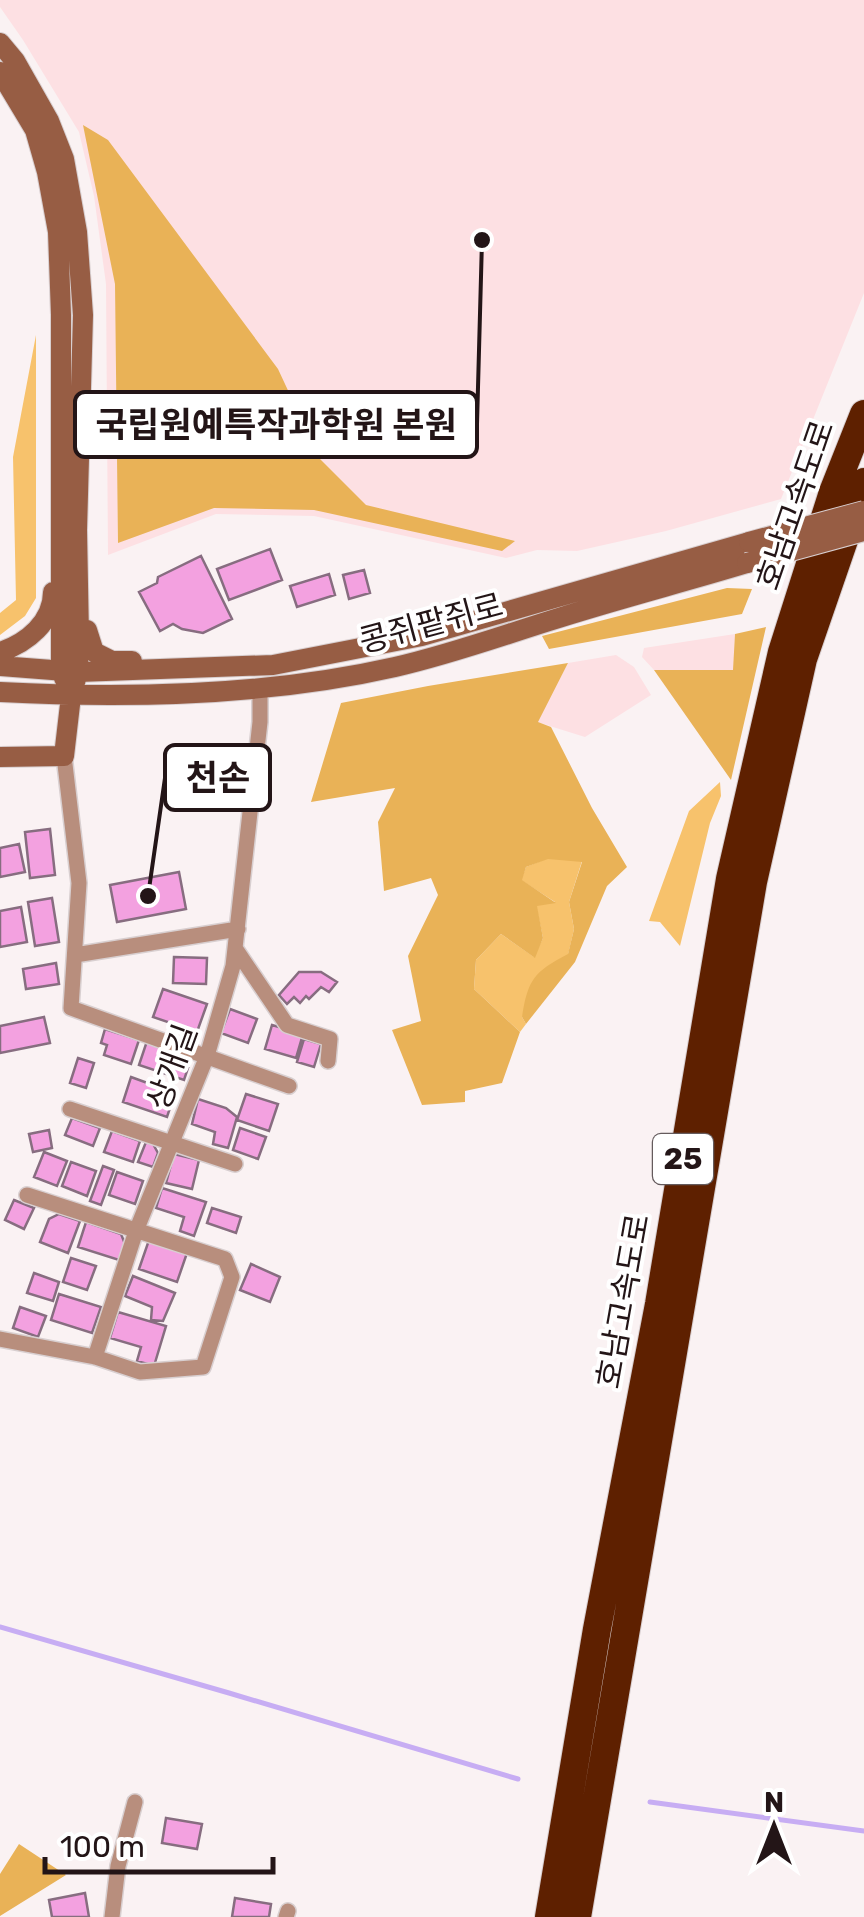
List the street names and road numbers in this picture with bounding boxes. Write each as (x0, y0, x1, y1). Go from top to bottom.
street label: 호남고속도로 (748, 415, 842, 595)
street label: 콩쥐팥쥐로 (355, 586, 507, 660)
street label: 상개길 (139, 1019, 205, 1115)
road number: 25 (653, 1134, 713, 1184)
street label: 호남고속도로 (589, 1211, 657, 1391)

